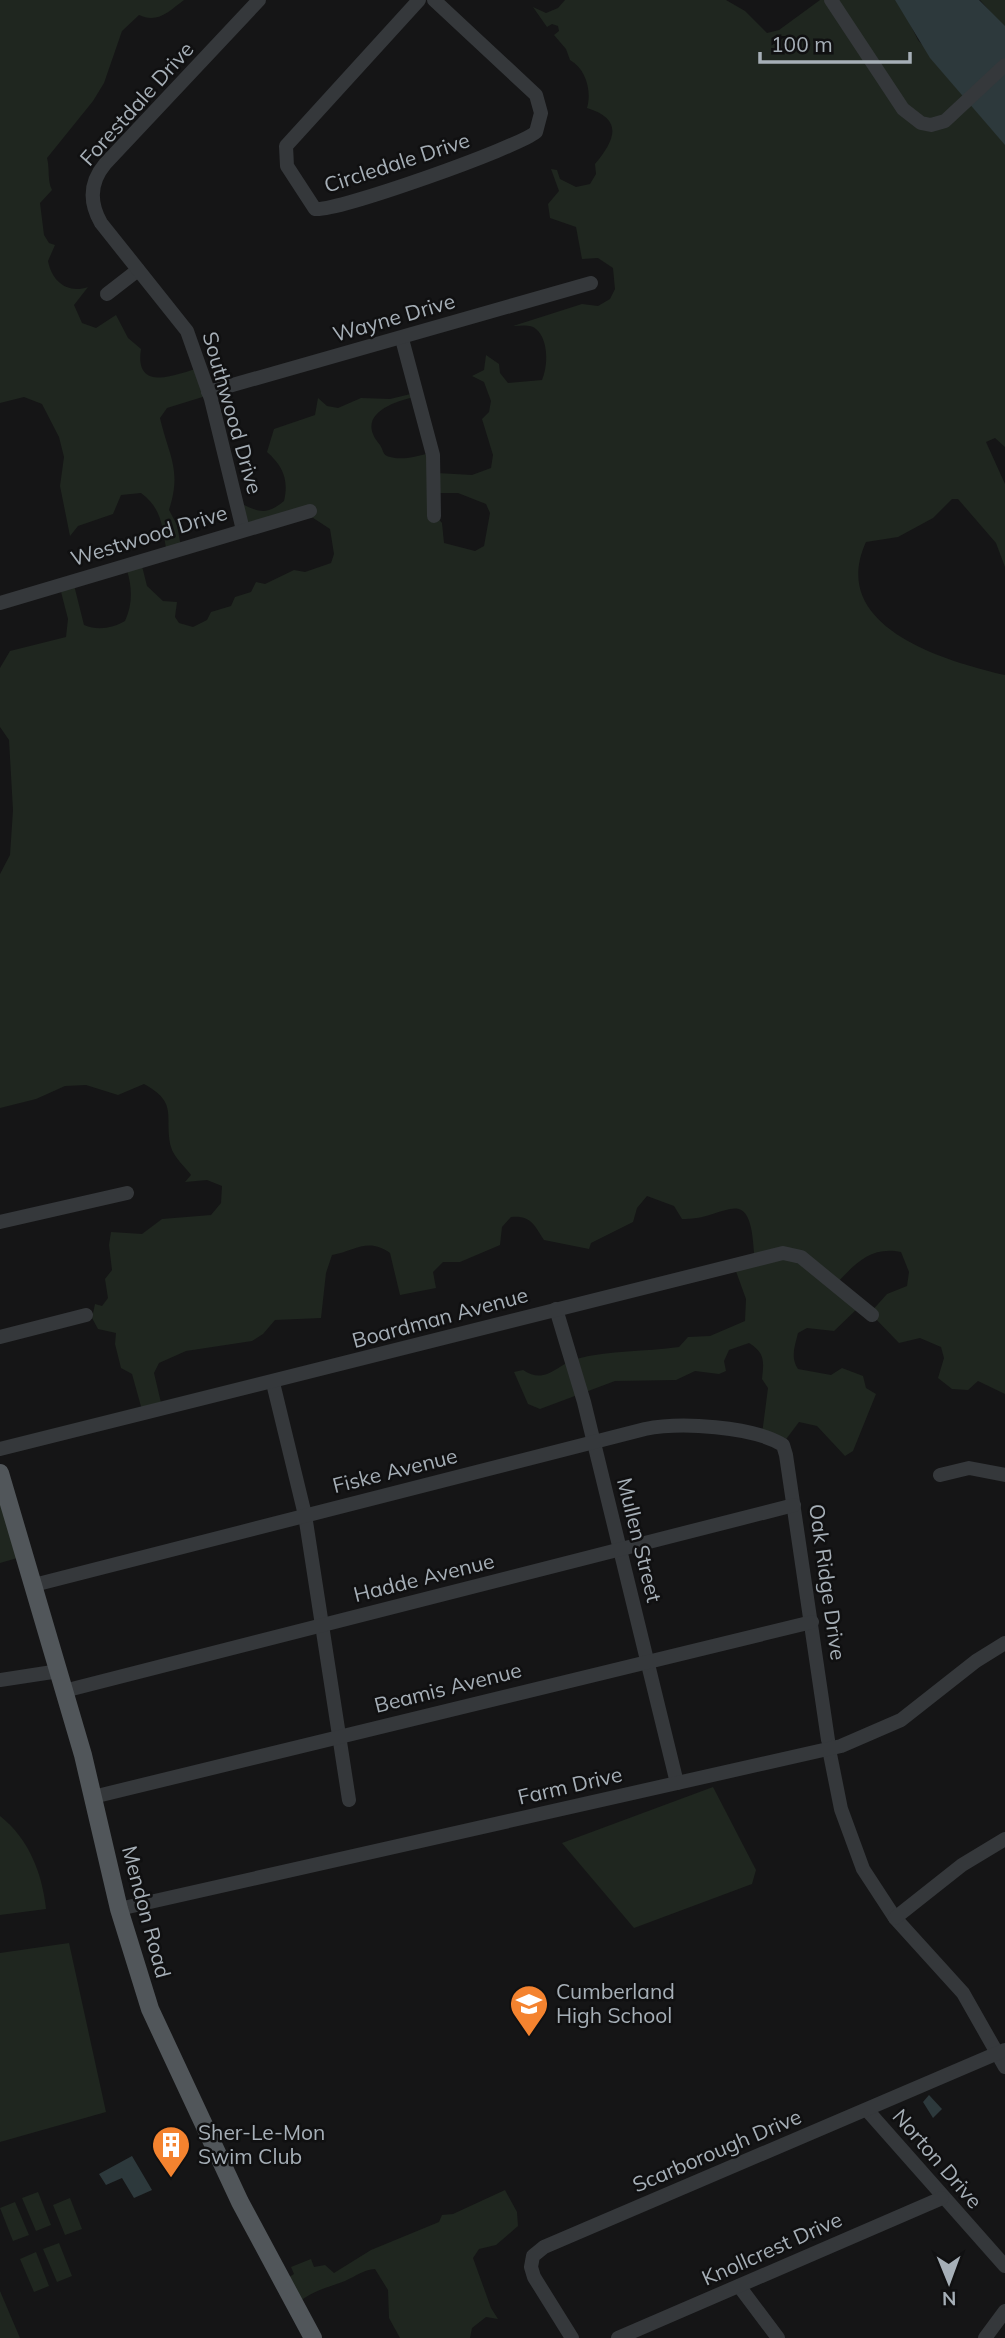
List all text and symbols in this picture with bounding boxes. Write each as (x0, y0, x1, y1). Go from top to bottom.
scale bar (760, 21, 911, 65)
text: 100 m (771, 31, 833, 57)
street label: Forestdale Drive (74, 36, 199, 171)
street label: Circledale Drive (321, 126, 473, 198)
street label: Wayne Drive (330, 287, 458, 347)
street label: Southwood Drive (197, 329, 269, 497)
street label: Westwood Drive (67, 499, 230, 571)
street label: Boardman Avenue (349, 1281, 530, 1353)
street label: Fiske Avenue (330, 1442, 460, 1498)
street label: Mullen Street (612, 1475, 668, 1605)
street label: Oak Ridge Drive (804, 1502, 852, 1662)
street label: Hadde Avenue (351, 1547, 497, 1607)
street label: Beamis Avenue (371, 1656, 524, 1718)
street label: Farm Drive (515, 1760, 624, 1810)
street label: Mendon Road (117, 1843, 177, 1981)
place label: Cumberland High School (556, 1978, 675, 2028)
school or university icon: Cumberland High School (508, 1983, 550, 2038)
street label: Scarborough Drive (628, 2103, 805, 2197)
street label: Norton Drive (887, 2103, 988, 2214)
place label: Sher-Le-Mon Swim Club (198, 2119, 325, 2169)
building icon: Sher-Le-Mon Swim Club (150, 2124, 192, 2179)
street label: Knollcrest Drive (697, 2206, 846, 2291)
north arrow (914, 2247, 984, 2317)
text: N (942, 2287, 957, 2311)

